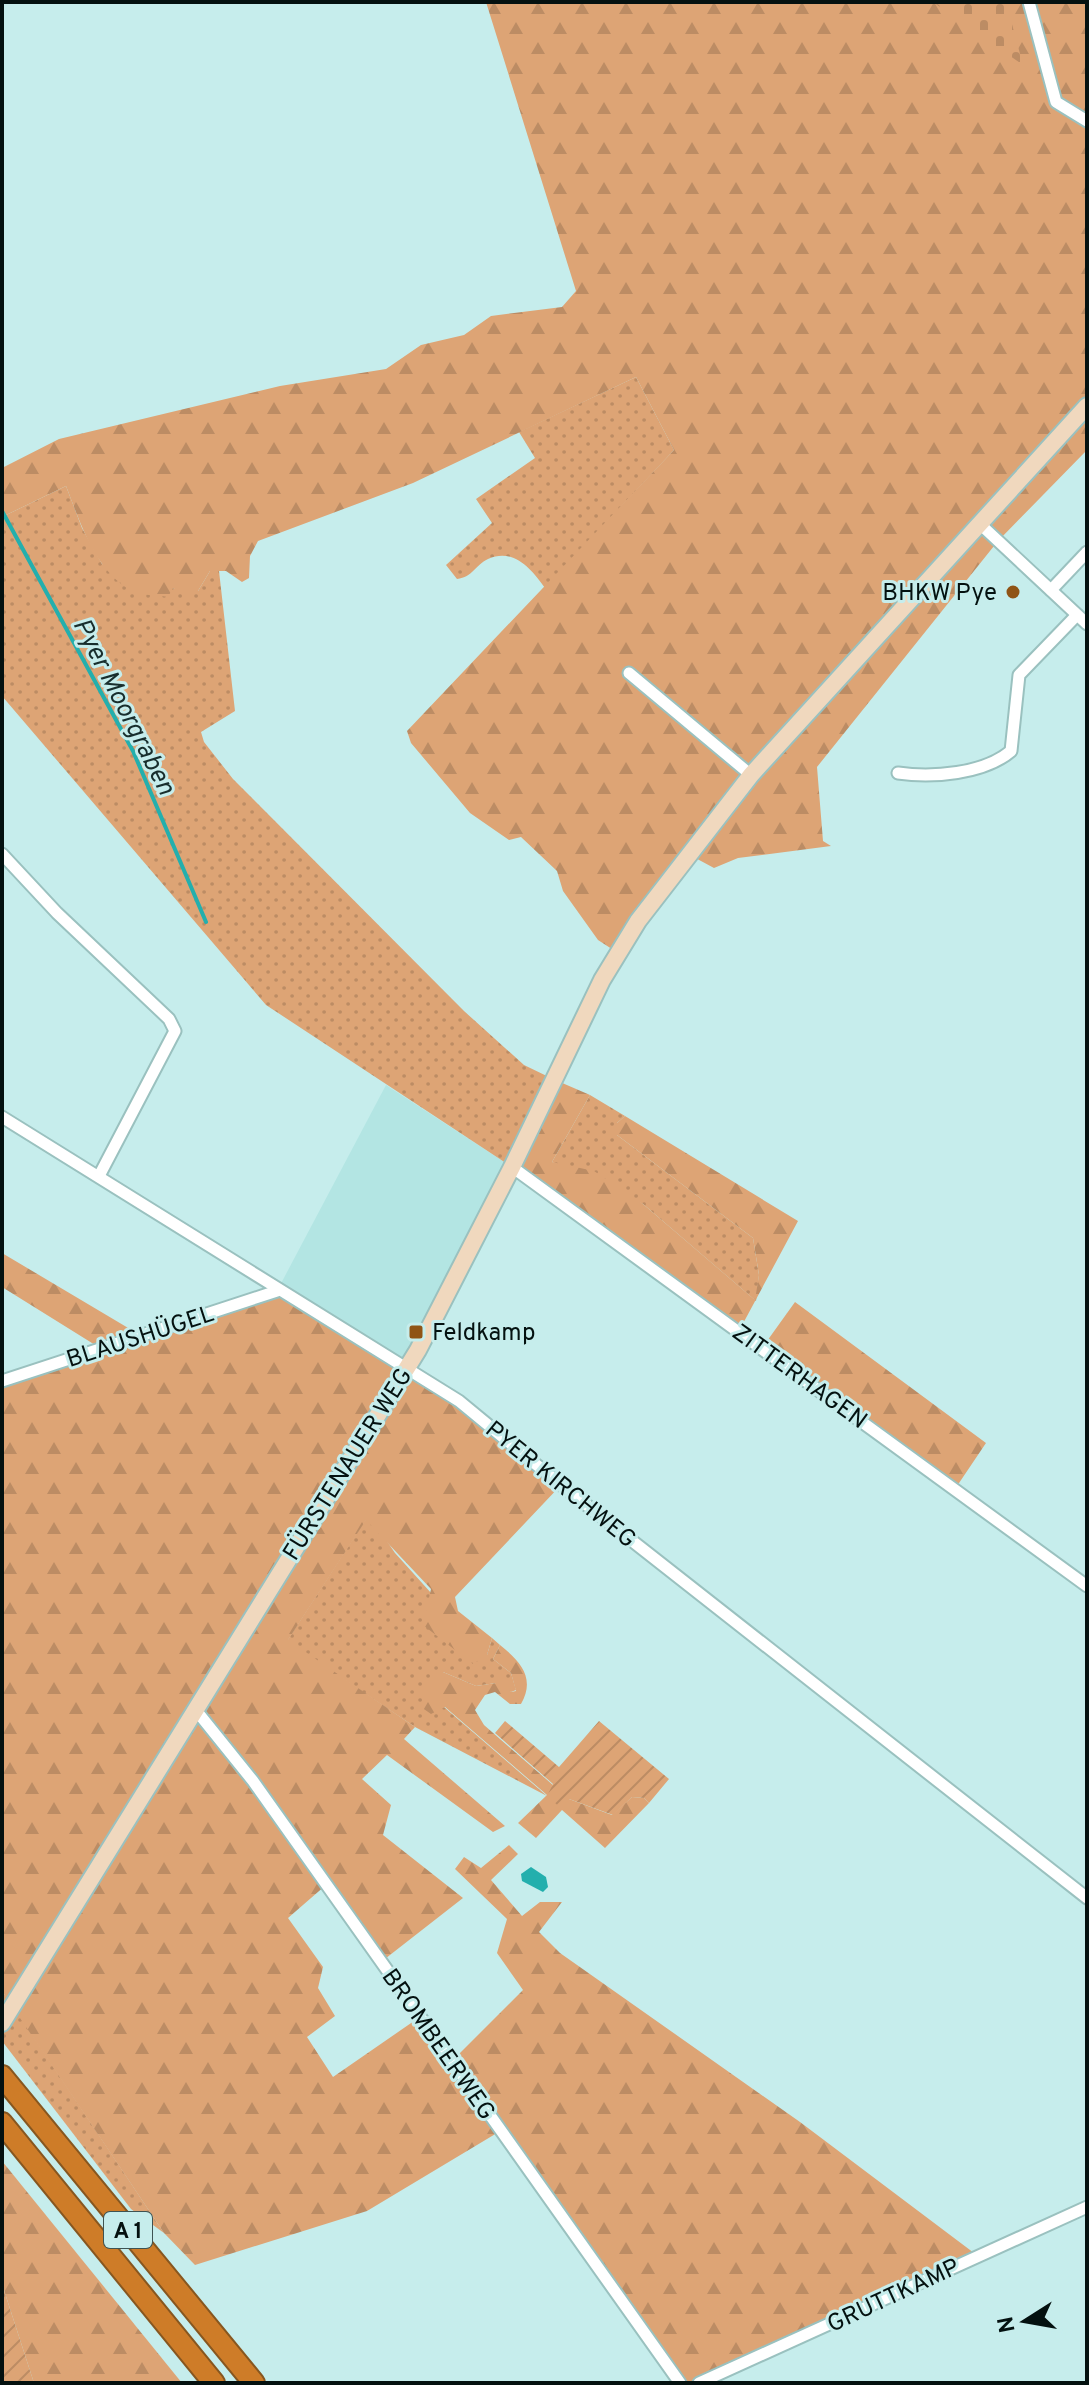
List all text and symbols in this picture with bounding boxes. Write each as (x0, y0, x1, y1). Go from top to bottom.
place label: BHKW Pye (882, 579, 997, 609)
marker: BHKW Pye (1004, 583, 1022, 601)
water label: Pyer Moorgraben (64, 613, 182, 801)
street label: BLAUSHÜGEL (63, 1298, 218, 1376)
place label: Feldkamp (432, 1319, 536, 1349)
street label: ZITTERHAGEN (725, 1319, 872, 1437)
marker: Feldkamp (407, 1323, 425, 1341)
street label: FÜRSTENAUER WEG (276, 1362, 420, 1567)
street label: PYER KIRCHWEG (478, 1416, 641, 1556)
street label: BROMBEERWEG (374, 1964, 501, 2127)
road number: A 1 (104, 2212, 152, 2248)
street label: GRUTTKAMP (823, 2253, 965, 2341)
north arrow (985, 2281, 1065, 2361)
text: N (993, 2314, 1023, 2335)

